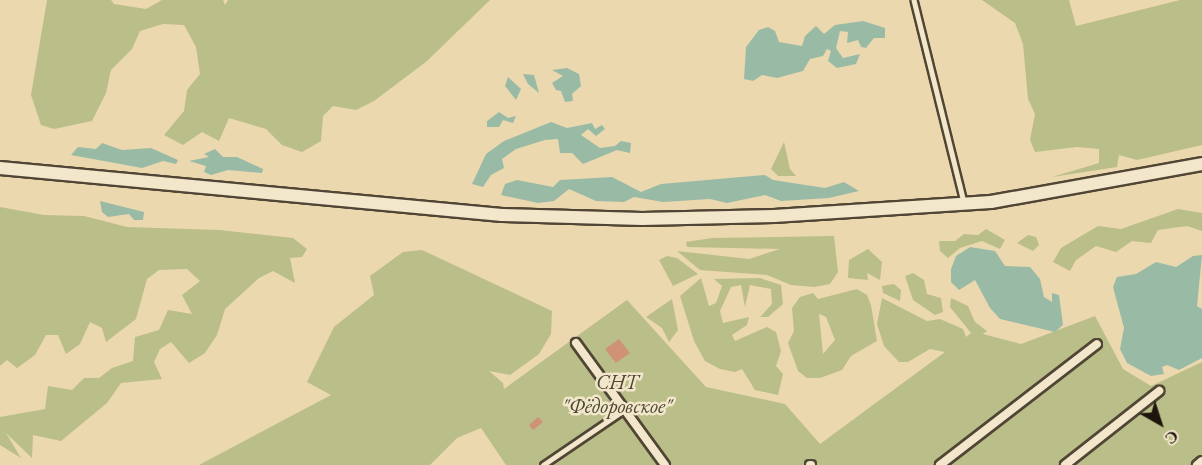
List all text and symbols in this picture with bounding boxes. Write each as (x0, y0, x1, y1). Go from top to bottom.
park label: СНТ "Фёдоровское" (562, 369, 672, 419)
north arrow (1130, 393, 1190, 453)
text: С (1161, 426, 1183, 449)

